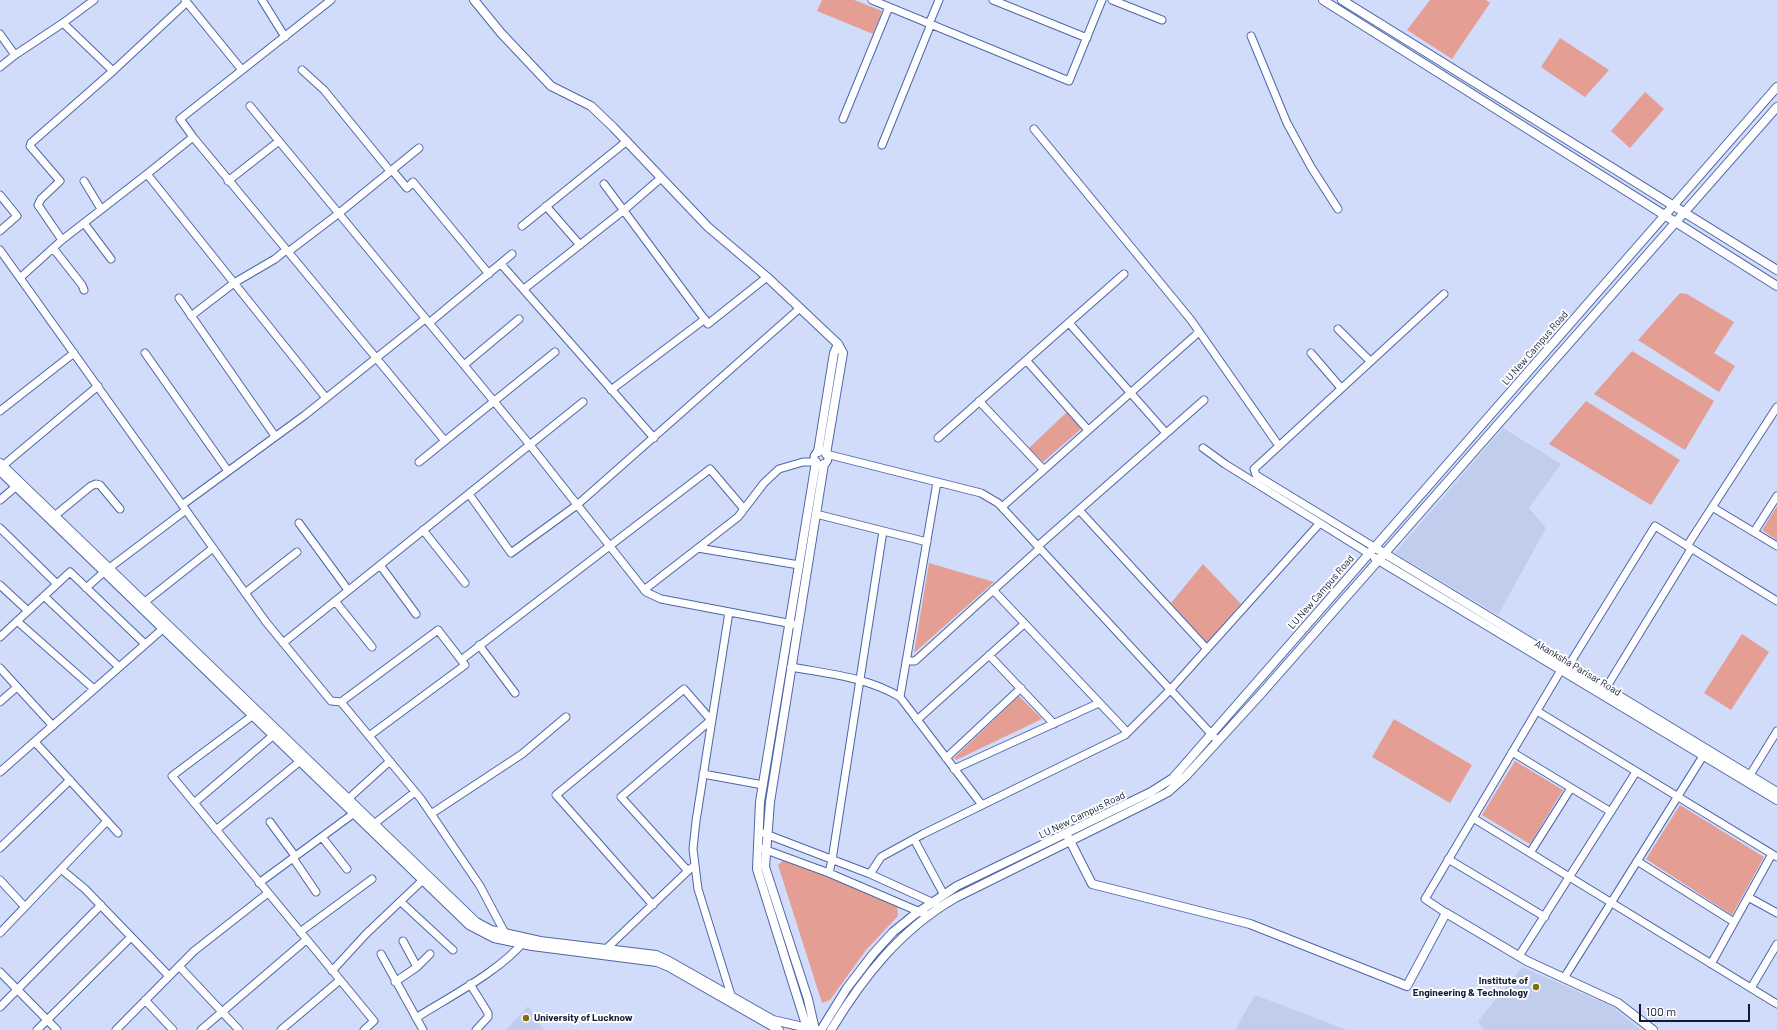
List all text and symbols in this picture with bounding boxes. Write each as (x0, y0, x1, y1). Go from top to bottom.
street label: LU New Campus Road (1499, 308, 1571, 388)
street label: LU New Campus Road (1285, 552, 1357, 632)
street label: Akanksha Parisar Road (1533, 637, 1623, 699)
street label: LU New Campus Road (1037, 789, 1127, 841)
place label: Institute of Engineering & Technology (1413, 975, 1528, 998)
marker: Institute of Engineering & Technology (1531, 982, 1541, 992)
scale bar (1641, 996, 1752, 1022)
text: 100 m (1646, 1004, 1676, 1018)
place label: University of Lucknow (534, 1012, 633, 1024)
marker: University of Lucknow (521, 1013, 531, 1023)

